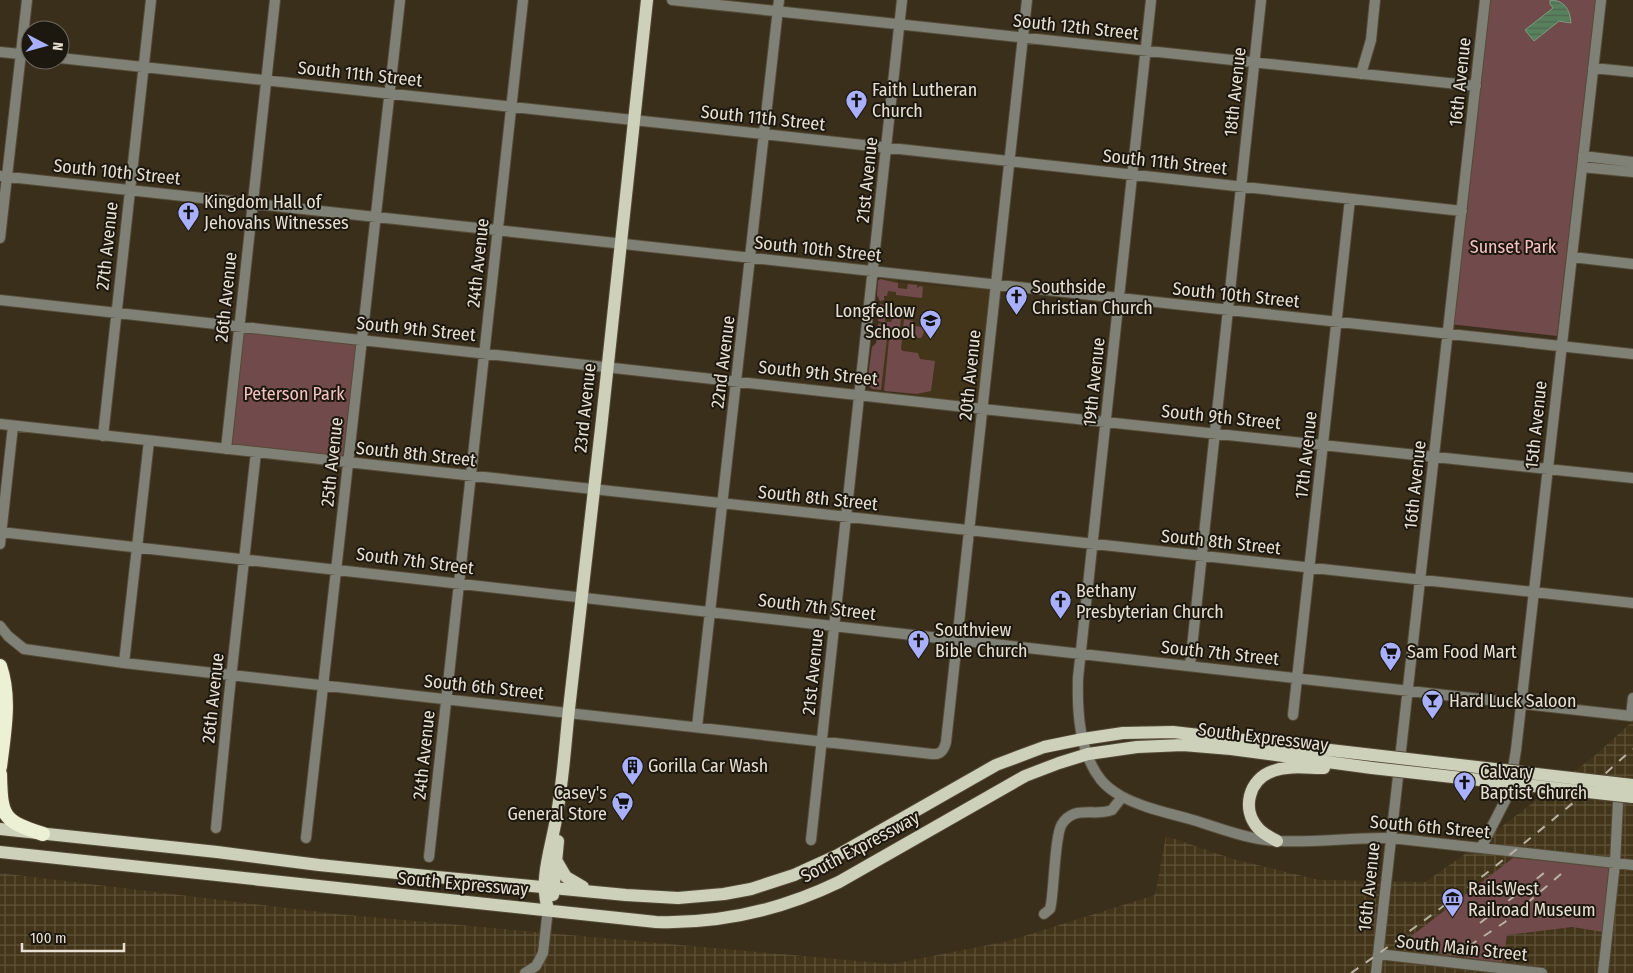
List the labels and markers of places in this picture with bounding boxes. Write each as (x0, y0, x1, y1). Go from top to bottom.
place label: Faith Lutheran Church (872, 79, 977, 122)
church icon: Faith Lutheran Church (844, 88, 868, 119)
place label: Kingdom Hall of Jehovahs Witnesses (204, 191, 349, 234)
church icon: Kingdom Hall of Jehovahs Witnesses (176, 200, 200, 231)
place label: Southside Christian Church (1032, 276, 1153, 319)
church icon: Southside Christian Church (1004, 285, 1028, 316)
place label: Longfellow School (835, 300, 915, 343)
school or university icon: Longfellow School (919, 309, 943, 340)
place label: Bethany Presbyterian Church (1076, 580, 1224, 623)
church icon: Bethany Presbyterian Church (1048, 589, 1072, 620)
place label: Southview Bible Church (935, 619, 1028, 662)
church icon: Southview Bible Church (907, 628, 931, 659)
supermarket icon: Sam Food Mart (1379, 640, 1403, 671)
place label: Sam Food Mart (1407, 641, 1517, 663)
bar icon: Hard Luck Saloon (1421, 689, 1445, 720)
place label: Hard Luck Saloon (1449, 690, 1576, 712)
building icon: Gorilla Car Wash (620, 754, 644, 785)
place label: Gorilla Car Wash (648, 755, 768, 777)
place label: Calvary Baptist Church (1480, 761, 1587, 804)
church icon: Calvary Baptist Church (1452, 770, 1476, 801)
place label: Casey's General Store (507, 782, 607, 825)
supermarket icon: Casey's General Store (611, 791, 635, 822)
place label: RailsWest Railroad Museum (1468, 878, 1596, 921)
museum icon: RailsWest Railroad Museum (1440, 887, 1464, 918)

